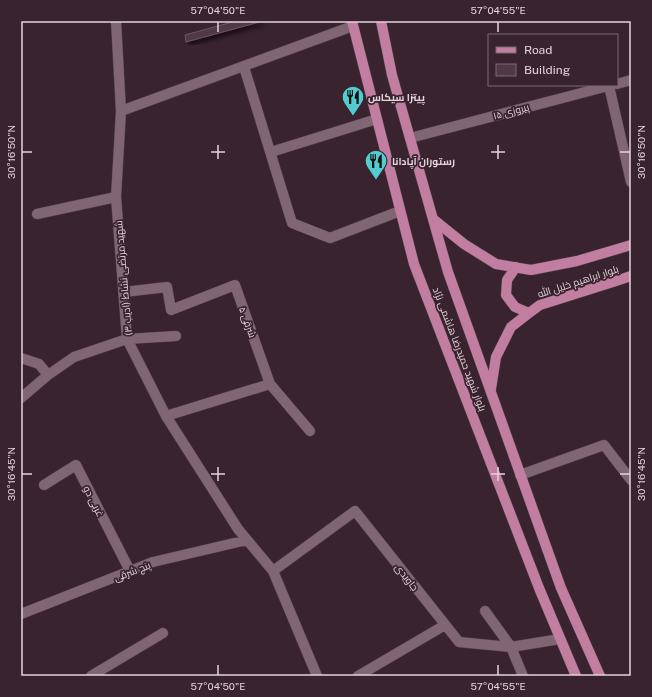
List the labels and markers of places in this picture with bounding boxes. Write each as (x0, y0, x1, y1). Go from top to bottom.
restaurant icon: پیتزا سیکاس (340, 84, 366, 117)
place label: پیتزا سیکاس (368, 91, 425, 105)
restaurant icon: رستوران آپادانا (363, 148, 389, 181)
place label: رستوران آپادانا (392, 155, 455, 169)

